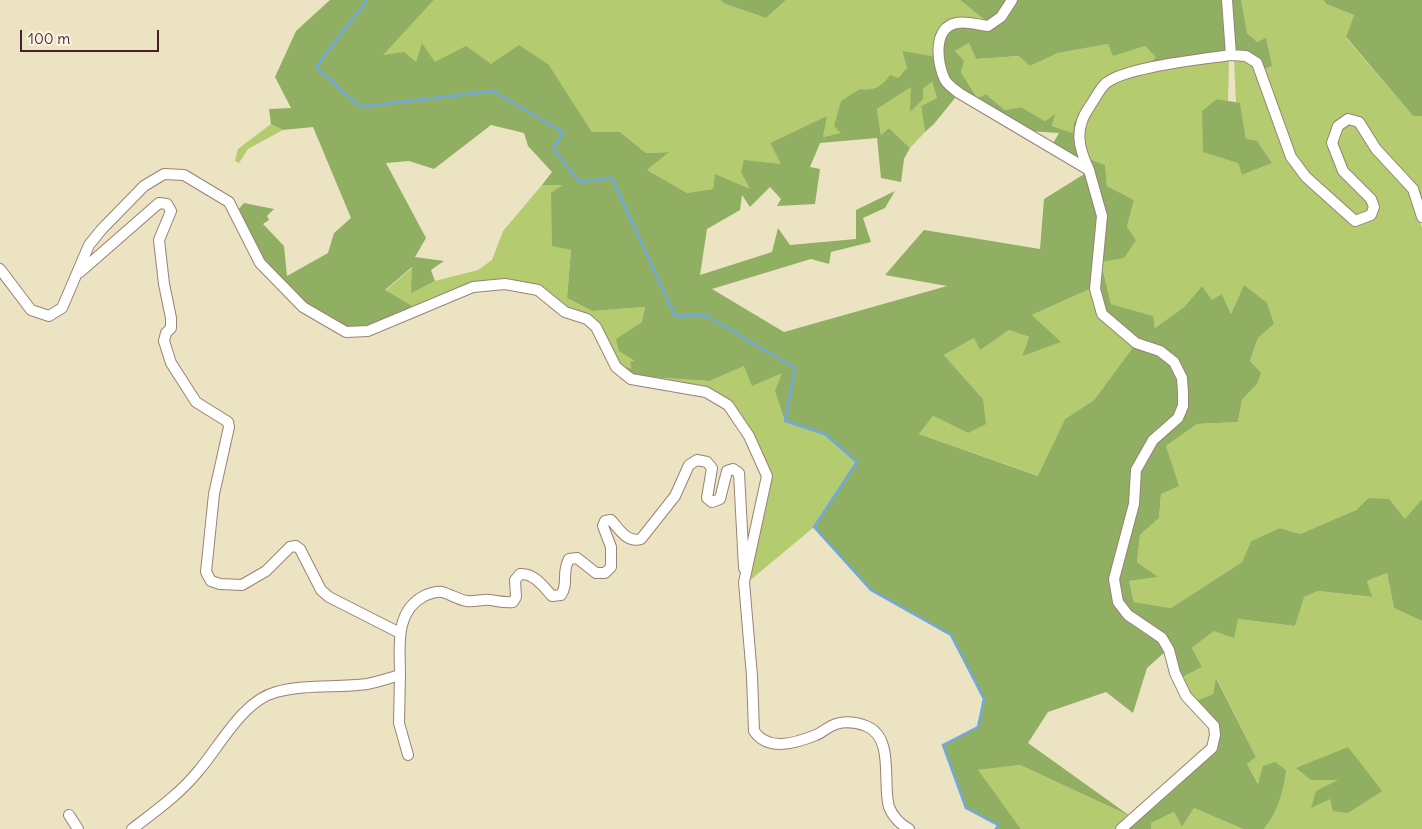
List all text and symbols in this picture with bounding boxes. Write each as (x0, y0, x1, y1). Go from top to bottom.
scale bar (22, 20, 161, 52)
text: 100 m (28, 29, 70, 48)

